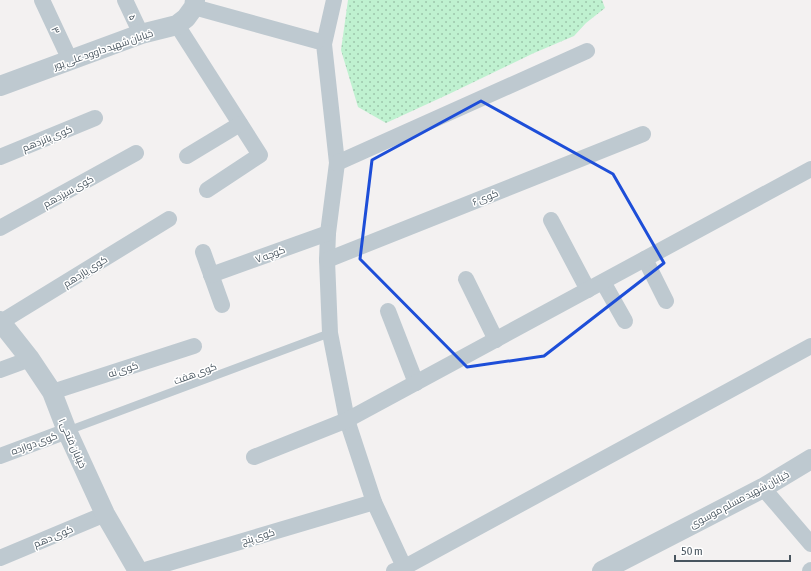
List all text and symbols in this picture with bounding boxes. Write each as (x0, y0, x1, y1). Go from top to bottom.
street label: ۵ (126, 12, 139, 22)
street label: ۳ (49, 25, 62, 36)
street label: خیابان شهید داوود علی پور (51, 27, 155, 73)
street label: کوی پانزدهم (21, 123, 75, 155)
street label: کوی سیزدهم (41, 173, 96, 212)
street label: کوی ۶ (471, 187, 500, 209)
street label: کوچه ۷ (254, 244, 287, 266)
street label: کوی یازدهم (61, 254, 110, 291)
street label: کوی نه (107, 359, 140, 380)
street label: کوی هفت (172, 361, 218, 387)
street label: خیابان فتحی ۱ (56, 417, 88, 470)
street label: کوی دوازده (9, 430, 59, 458)
street label: خیابان شهید مسلم موسوی (688, 469, 792, 532)
street label: کوی دهم (32, 523, 75, 552)
street label: کوی پنج (240, 526, 276, 548)
scale bar (675, 537, 790, 563)
text: 50 m (681, 544, 703, 558)

